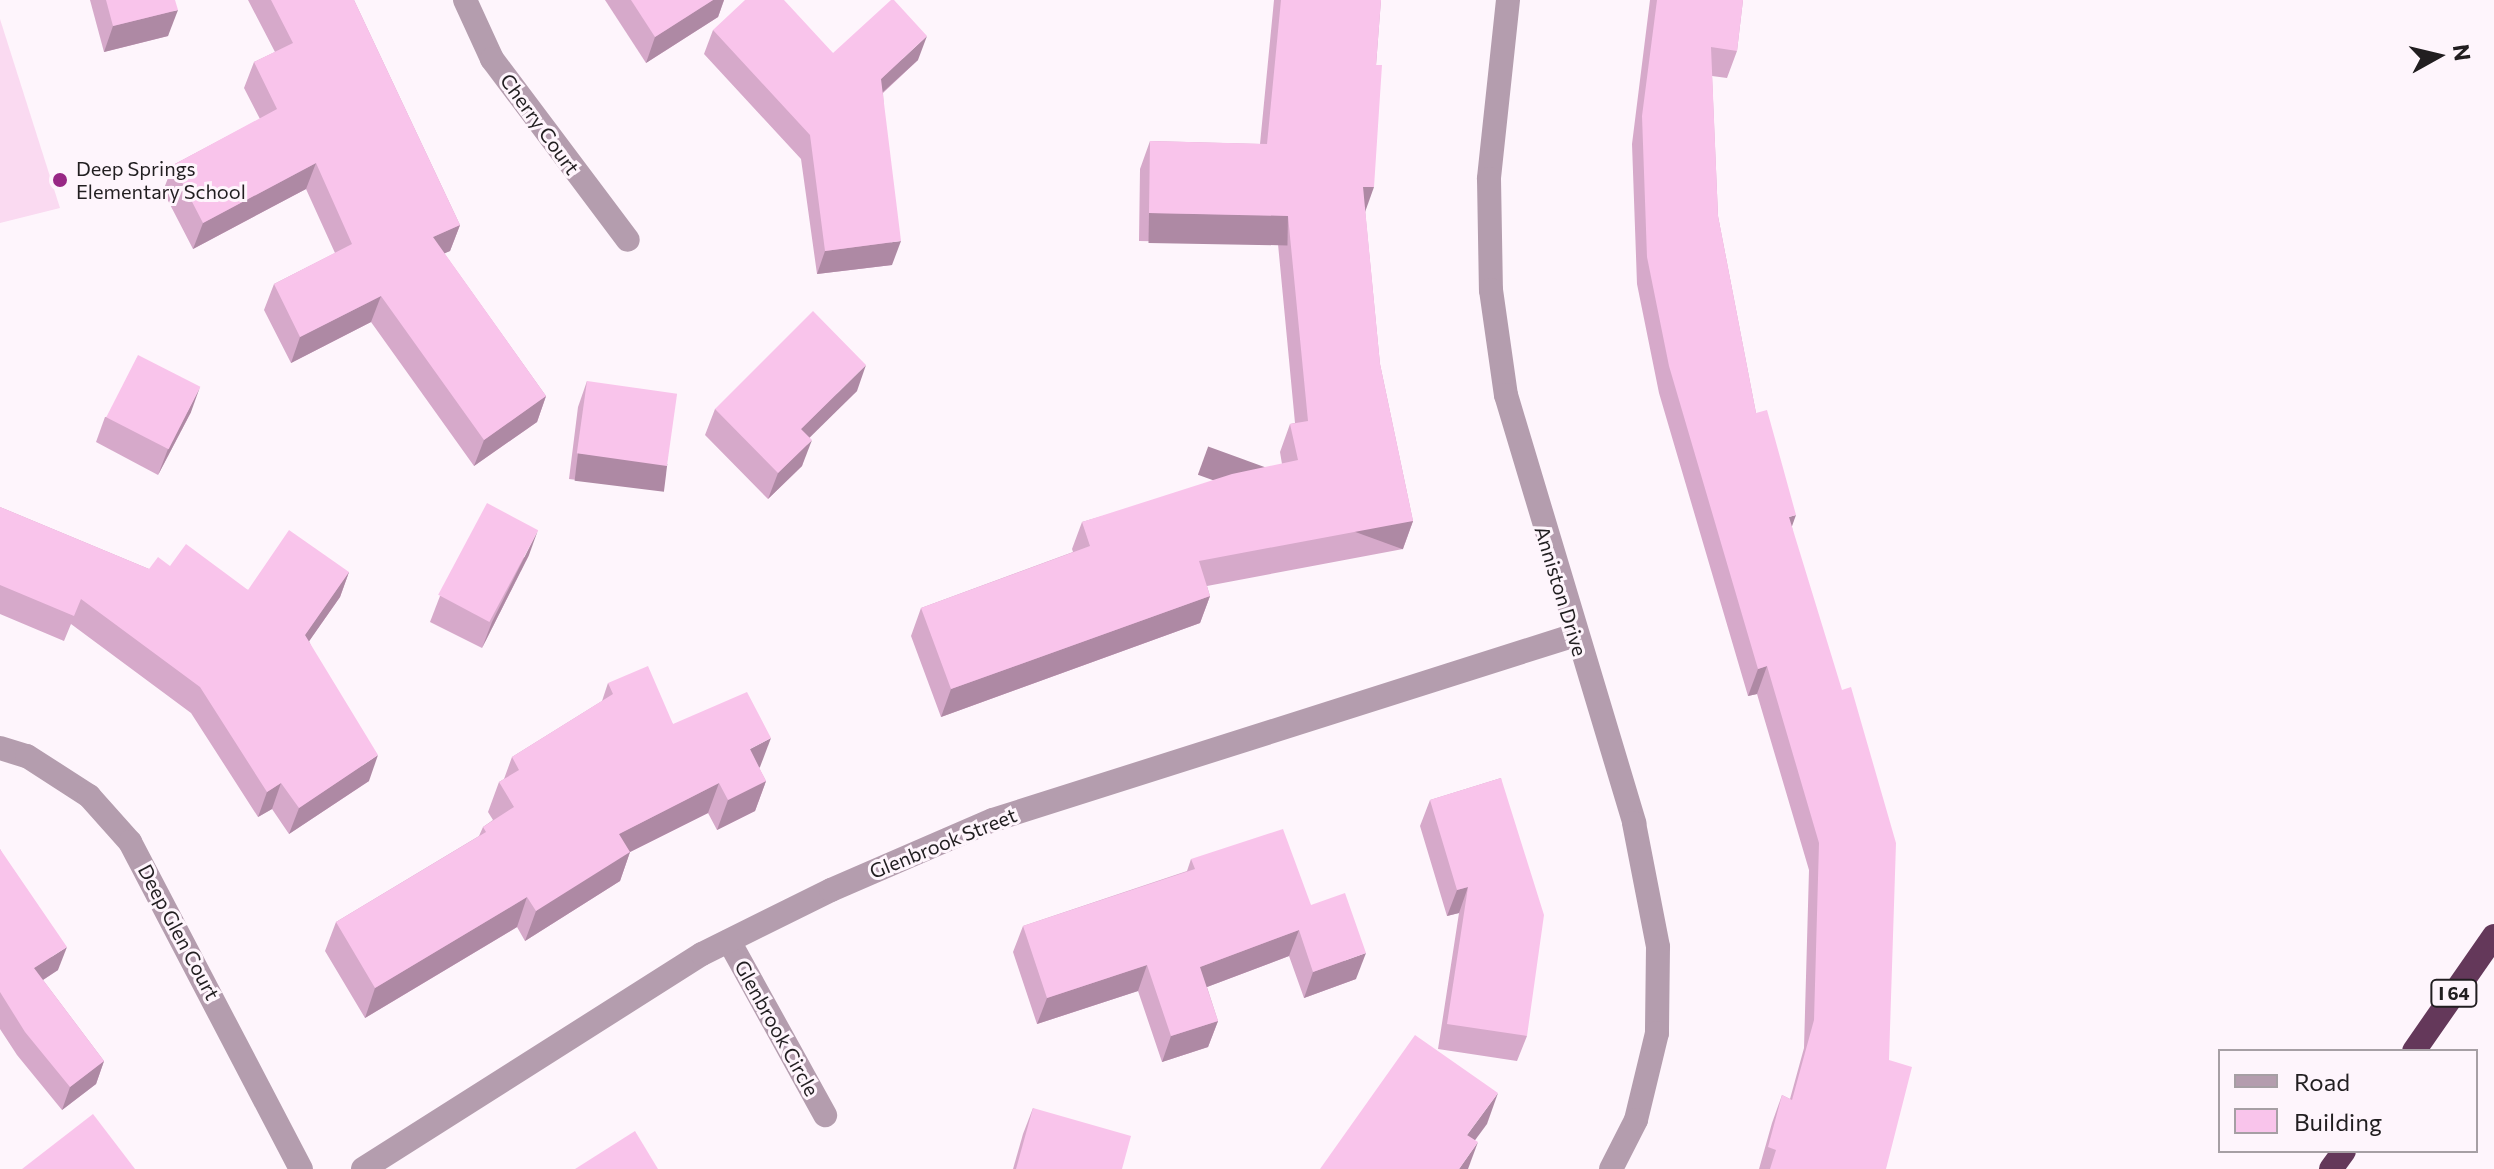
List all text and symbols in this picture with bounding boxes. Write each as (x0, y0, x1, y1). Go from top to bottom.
north arrow (2398, 16, 2478, 96)
text: N (2448, 43, 2477, 63)
street label: Cherry Court (495, 69, 585, 179)
place label: Deep Springs Elementary School (76, 156, 246, 203)
marker: Deep Springs Elementary School (51, 171, 69, 189)
street label: Anniston Drive (1530, 523, 1592, 659)
street label: Glenbrook Street (866, 803, 1020, 883)
street label: Deep Glen Court (133, 860, 225, 1004)
street label: Glenbrook Circle (730, 956, 824, 1100)
road number: I 64 (2430, 979, 2478, 1007)
legend (2218, 1049, 2478, 1153)
text: Road (2294, 1067, 2350, 1096)
text: Building (2294, 1107, 2382, 1136)

